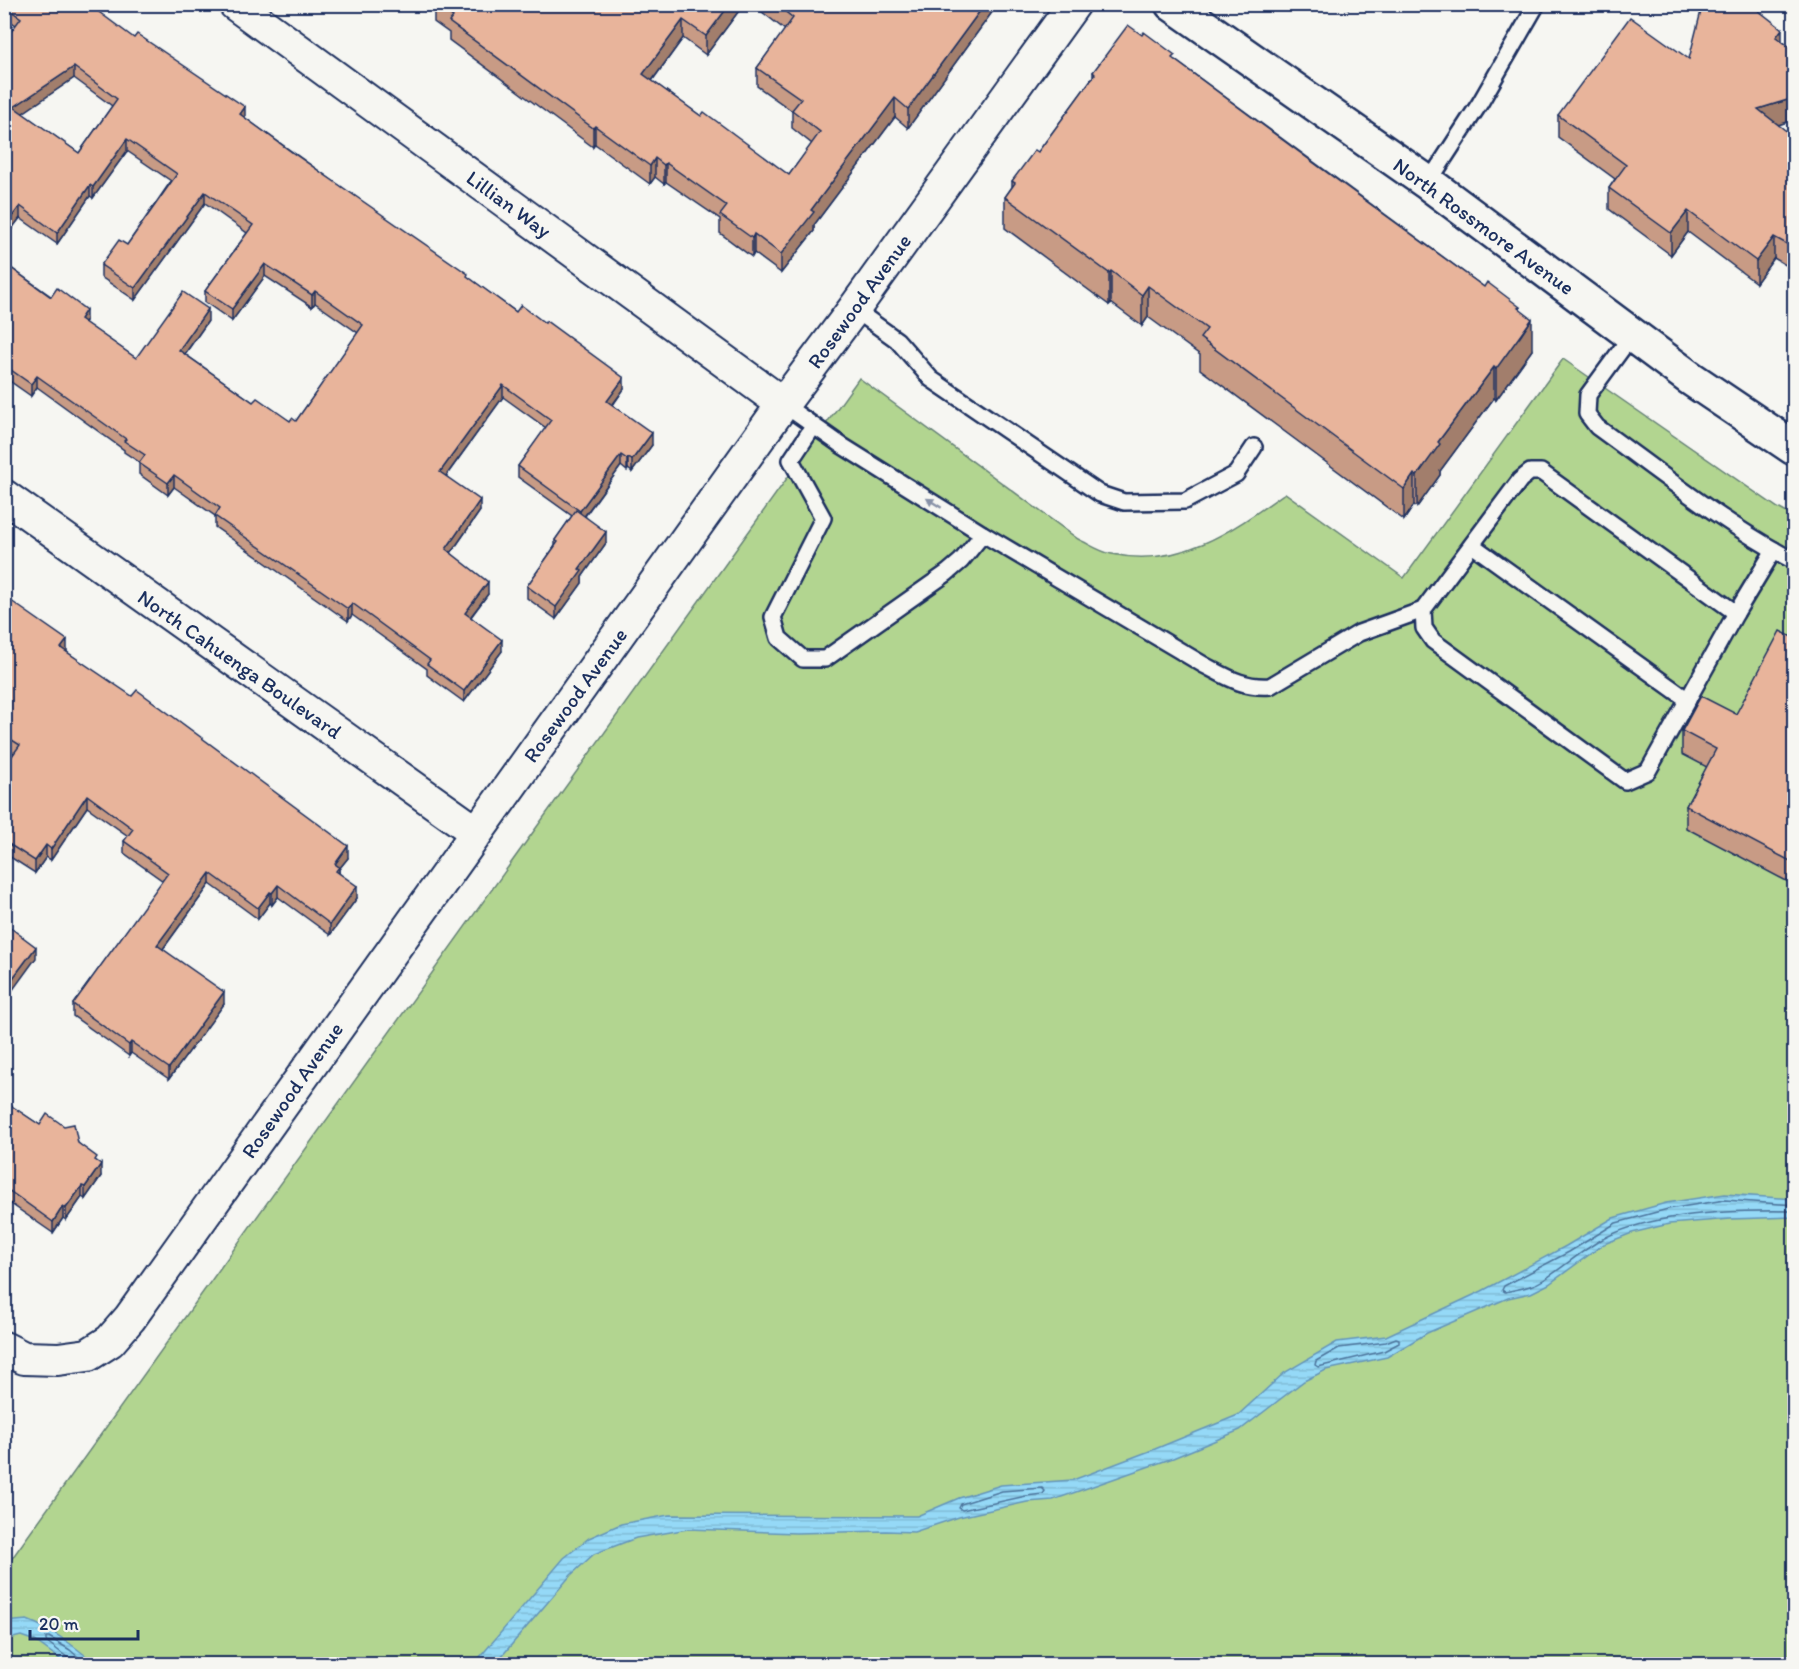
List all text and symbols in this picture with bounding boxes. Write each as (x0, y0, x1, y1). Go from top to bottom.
street label: North Rossmore Avenue (1389, 152, 1579, 300)
street label: Lillian Way (462, 165, 556, 243)
street label: Rosewood Avenue (802, 229, 916, 373)
one-way arrow (926, 498, 942, 509)
street label: North Cahuenga Boulevard (133, 584, 347, 744)
street label: Rosewood Avenue (518, 623, 632, 767)
street label: Rosewood Avenue (236, 1017, 348, 1163)
scale bar (30, 1603, 138, 1641)
text: 20 m (39, 1613, 79, 1635)

